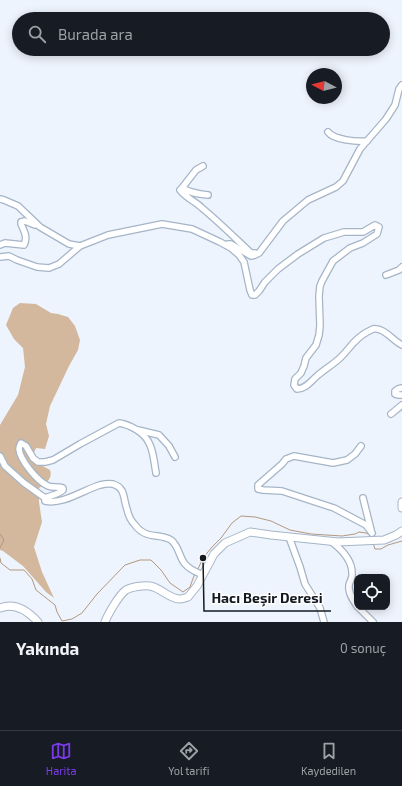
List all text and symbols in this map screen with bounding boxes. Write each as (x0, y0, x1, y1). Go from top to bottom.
search box (12, 12, 390, 56)
icon: search (26, 23, 48, 45)
text: Burada ara (58, 25, 133, 43)
north arrow (306, 68, 342, 104)
map controls (354, 574, 390, 610)
button: locate (354, 574, 390, 610)
callout: Hacı Beşir Deresi (204, 585, 331, 611)
text: Hacı Beşir Deresi (211, 589, 323, 607)
text: Yakında (16, 638, 79, 658)
text: 0 sonuç (340, 640, 386, 656)
tab: Harita (46, 740, 77, 777)
tab: Yol tarifi (168, 740, 209, 777)
tab: Kaydedilen (301, 740, 356, 777)

